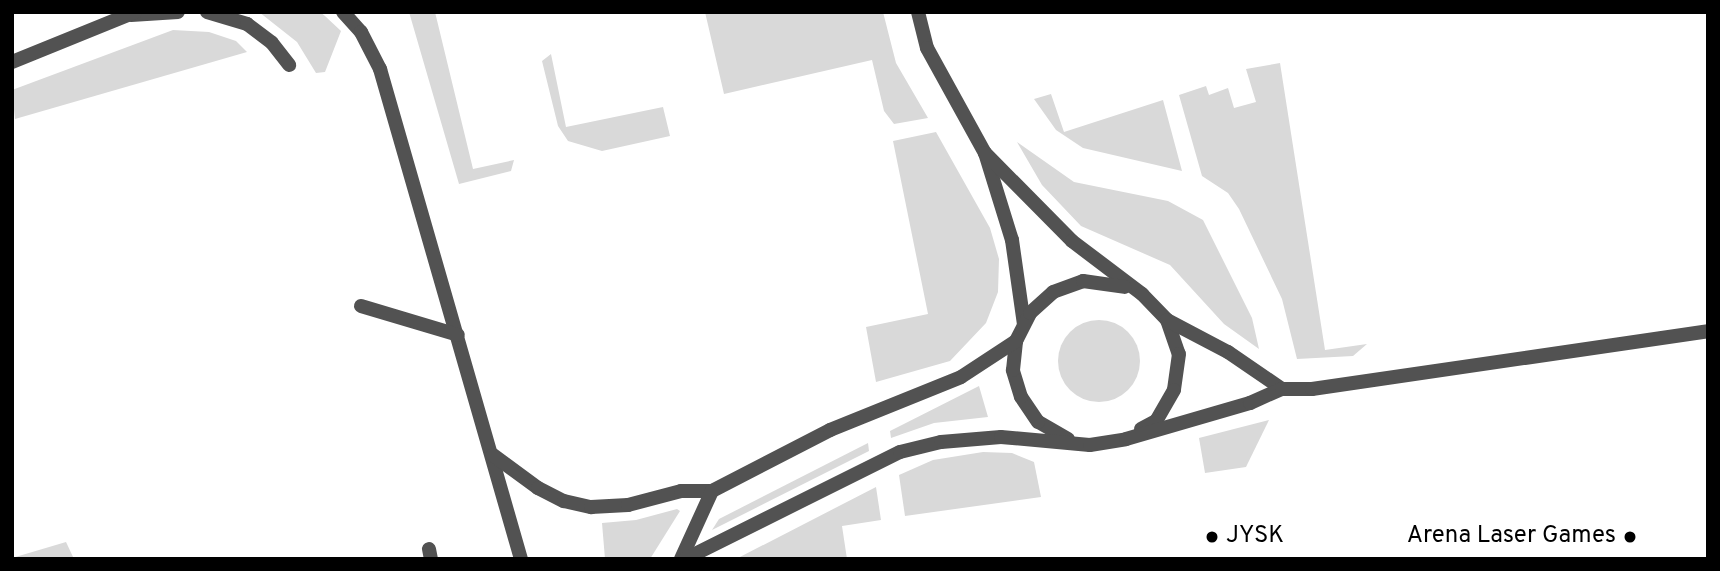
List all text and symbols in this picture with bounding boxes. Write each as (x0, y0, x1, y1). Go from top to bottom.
place label: JYSK (1226, 523, 1284, 551)
place label: Arena Laser Games (1407, 523, 1616, 551)
marker: JYSK (1204, 529, 1220, 545)
marker: Arena Laser Games (1622, 529, 1638, 545)

